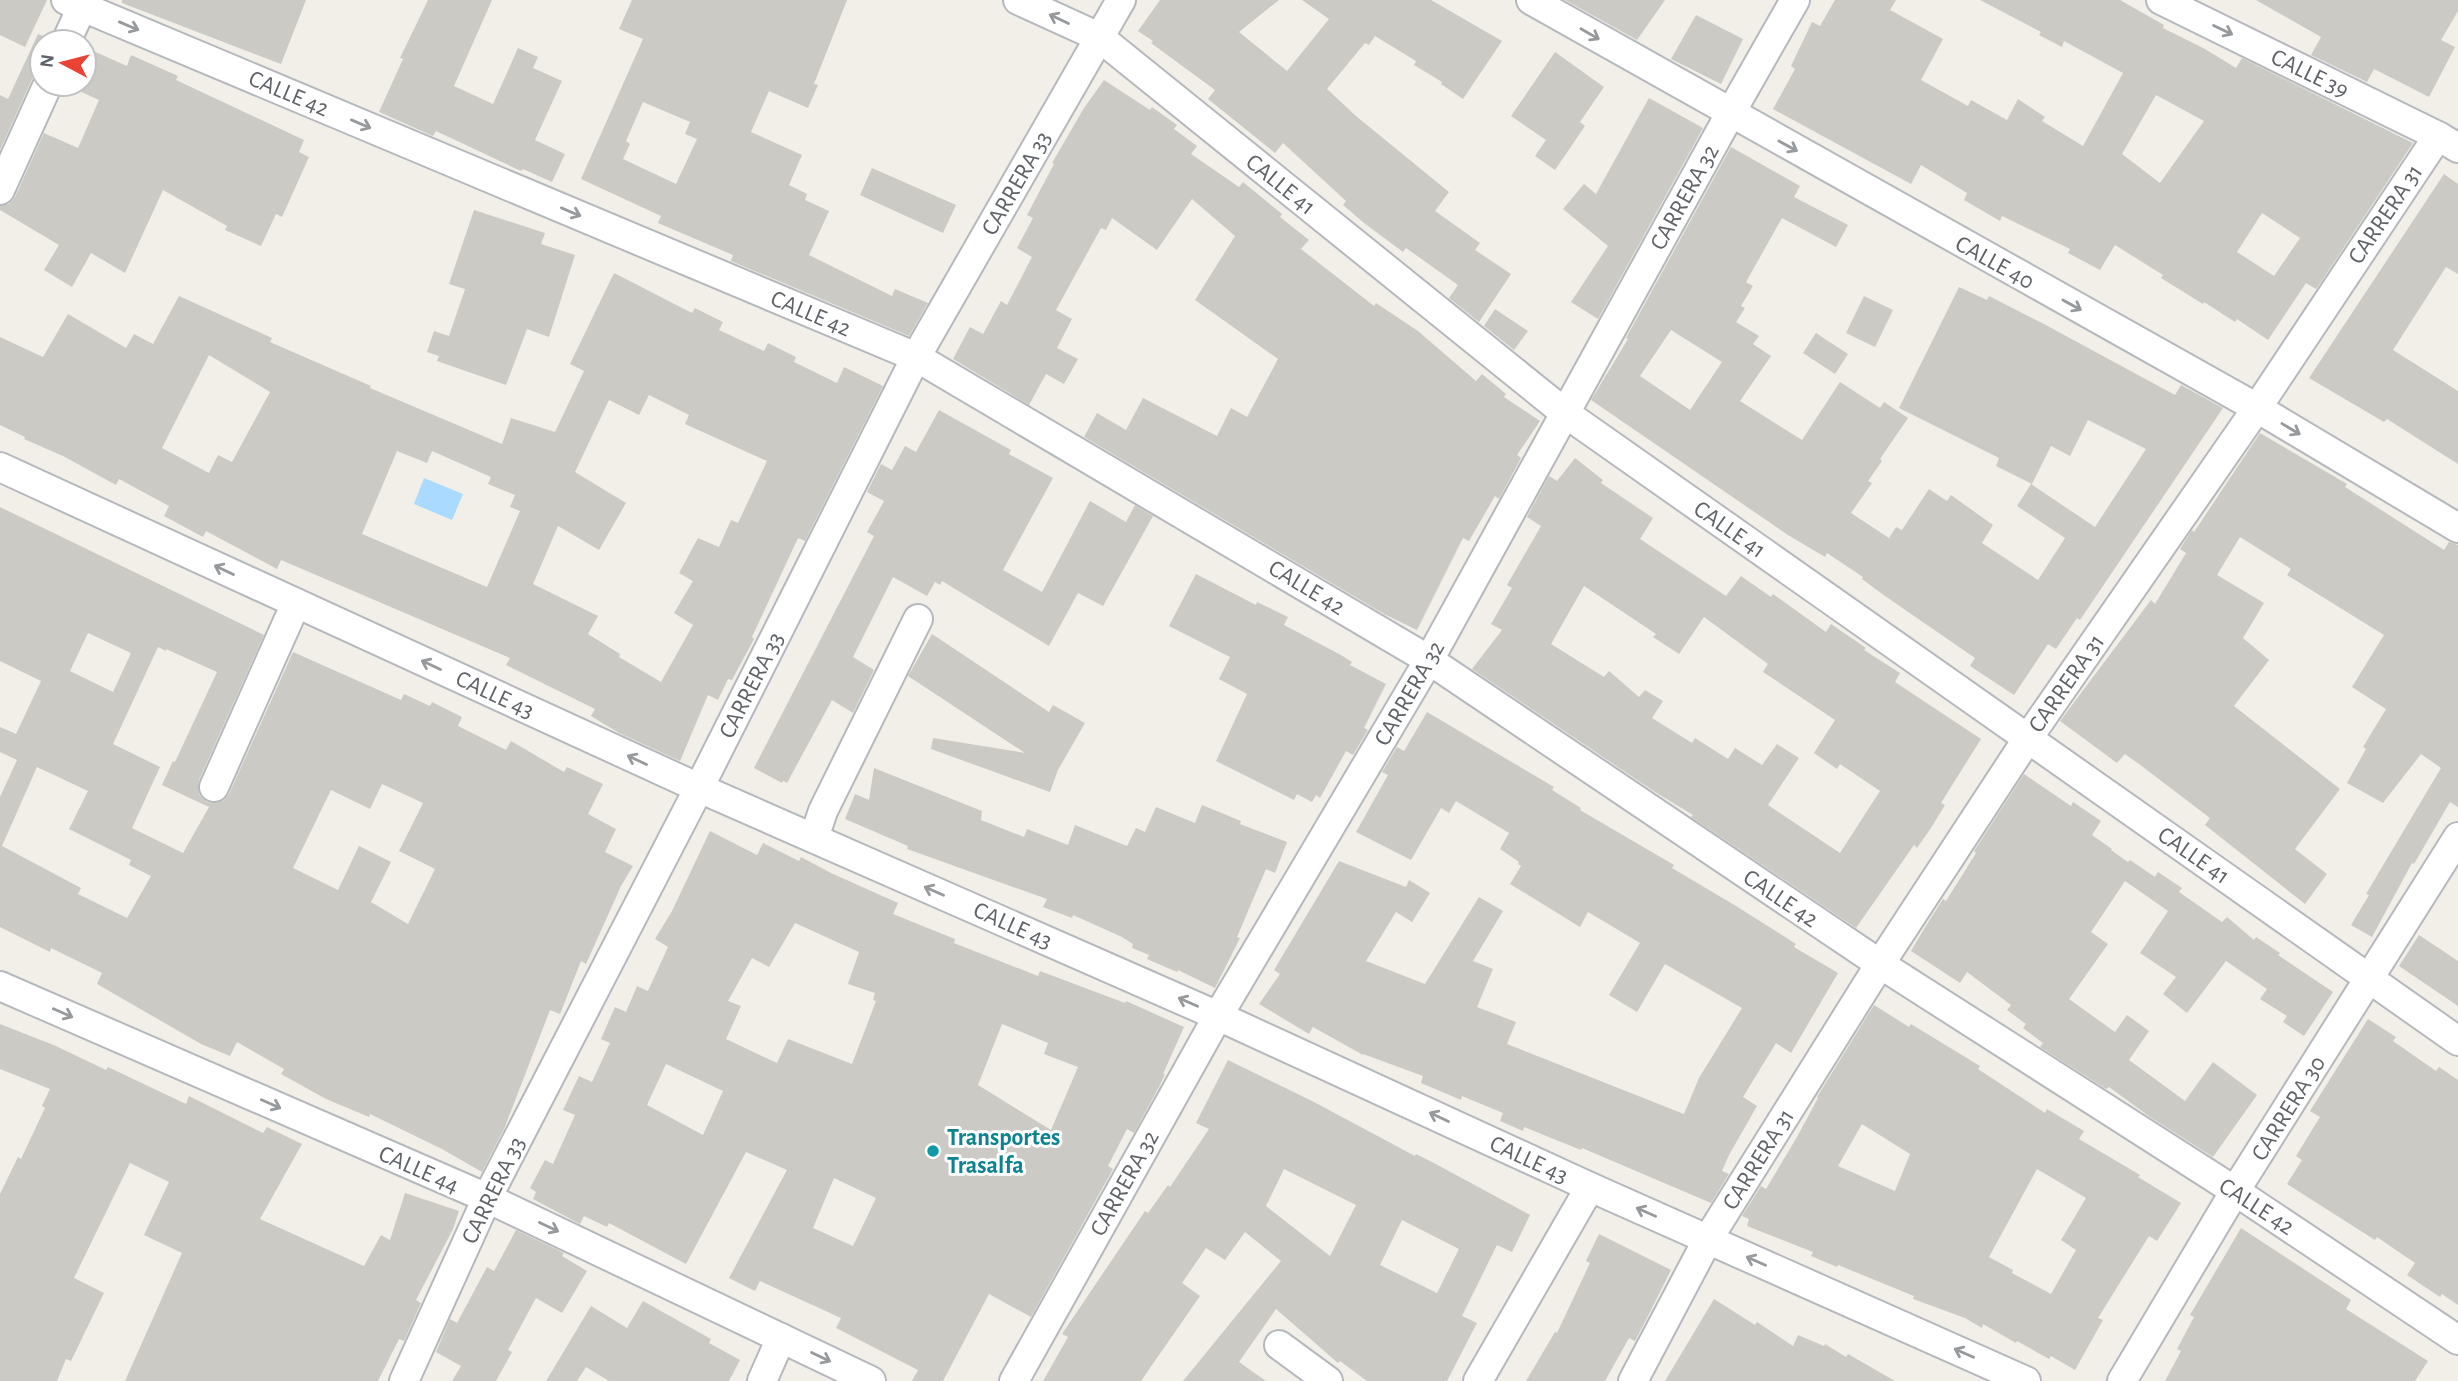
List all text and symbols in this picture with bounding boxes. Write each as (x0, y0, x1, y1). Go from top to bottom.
one-way arrow (1049, 11, 1070, 25)
one-way arrow (118, 21, 139, 34)
one-way arrow (2212, 24, 2233, 37)
north arrow (28, 28, 98, 98)
one-way arrow (1579, 28, 1600, 41)
street label: CALLE 39 (2267, 45, 2352, 103)
text: N (37, 53, 58, 69)
street label: CALLE 42 (245, 66, 332, 121)
one-way arrow (350, 118, 372, 131)
street label: CARRERA 33 (978, 127, 1056, 240)
one-way arrow (1777, 140, 1798, 153)
street label: CARRERA 32 (1646, 141, 1724, 254)
street label: CALLE 41 (1241, 150, 1320, 220)
street label: CARRERA 31 (2344, 161, 2428, 268)
one-way arrow (560, 206, 581, 219)
street label: CALLE 40 (1951, 232, 2038, 294)
street label: CALLE 42 (767, 286, 854, 341)
one-way arrow (2061, 299, 2082, 312)
one-way arrow (2281, 422, 2301, 436)
street label: CALLE 41 (1689, 497, 1770, 563)
street label: CALLE 42 (1264, 556, 1349, 620)
one-way arrow (214, 563, 235, 576)
street label: CARRERA 33 (715, 629, 789, 742)
street label: CARRERA 31 (2024, 630, 2109, 737)
street label: CARRERA 32 (1370, 637, 1449, 750)
one-way arrow (420, 658, 442, 671)
street label: CALLE 43 (452, 666, 537, 723)
one-way arrow (627, 753, 648, 766)
street label: CALLE 41 (2153, 823, 2234, 889)
street label: CALLE 42 (1739, 865, 1822, 932)
one-way arrow (924, 884, 946, 897)
street label: CALLE 43 (970, 898, 1056, 954)
one-way arrow (1177, 995, 1199, 1008)
one-way arrow (51, 1007, 73, 1020)
street label: CARRERA 30 (2247, 1052, 2330, 1165)
one-way arrow (260, 1098, 281, 1111)
street label: CARRERA 31 (1719, 1105, 1799, 1214)
one-way arrow (1429, 1110, 1450, 1124)
place label: Transportes Trasalfa (947, 1126, 1060, 1178)
street label: CARRERA 32 (1086, 1127, 1164, 1240)
street label: CALLE 43 (1486, 1131, 1571, 1188)
street label: CARRERA 33 (458, 1133, 530, 1248)
street label: CALLE 44 (375, 1142, 462, 1198)
marker: Transportes Trasalfa (925, 1143, 941, 1159)
street label: CALLE 42 (2215, 1174, 2298, 1240)
one-way arrow (1636, 1205, 1657, 1218)
one-way arrow (538, 1221, 559, 1235)
one-way arrow (1746, 1254, 1767, 1267)
one-way arrow (1954, 1346, 1975, 1359)
one-way arrow (810, 1350, 831, 1364)

